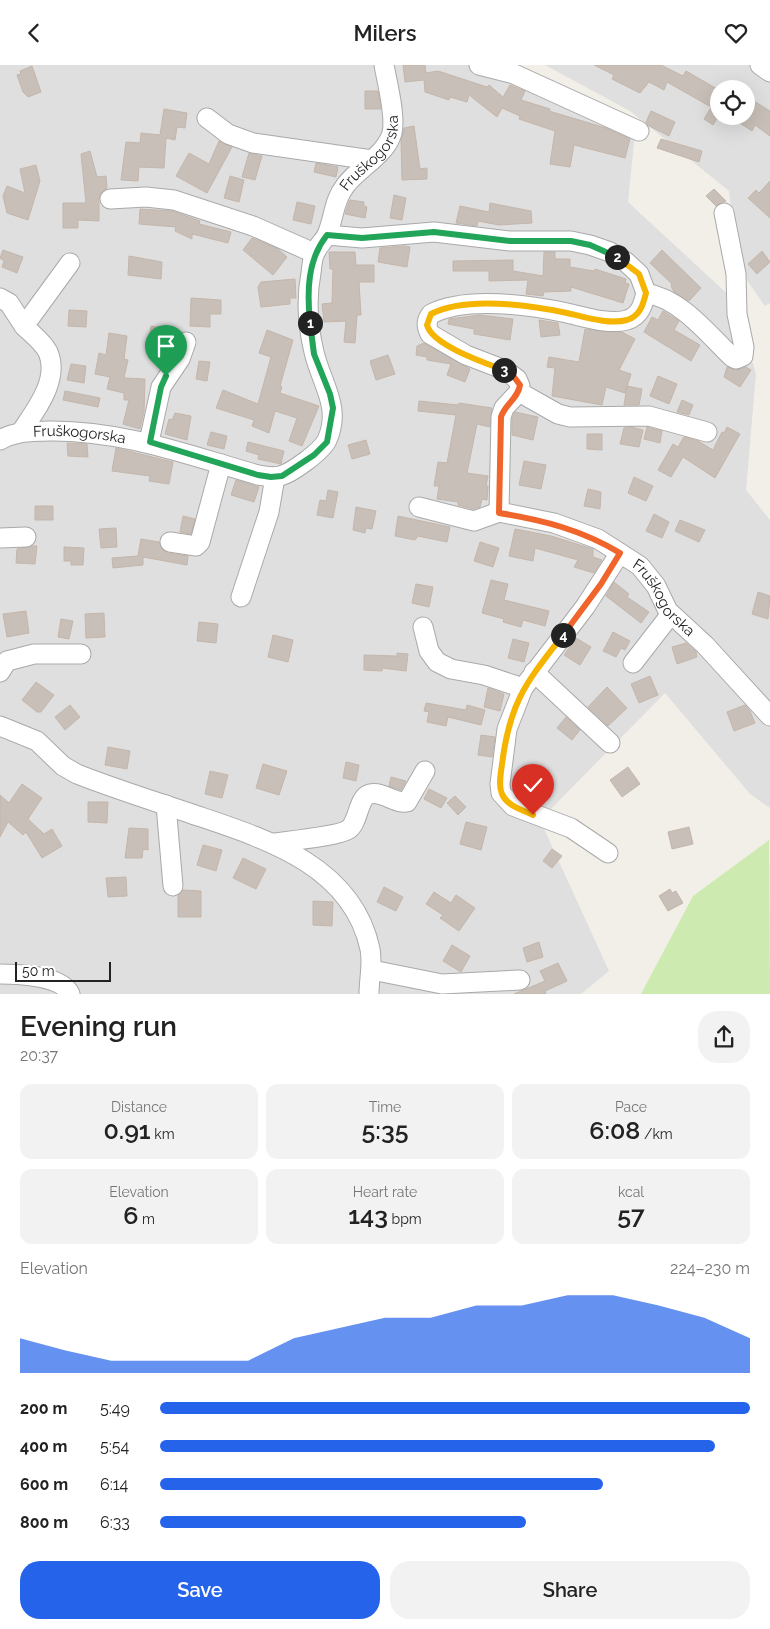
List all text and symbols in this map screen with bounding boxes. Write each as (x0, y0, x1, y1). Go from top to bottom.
icon: back (20, 19, 48, 47)
icon: heart (722, 19, 750, 47)
text: Milers (353, 20, 417, 46)
map controls (710, 80, 755, 125)
button: locate (710, 80, 755, 125)
street label: Fruškogorska (336, 115, 402, 194)
pin: 2 (604, 245, 630, 269)
text: 2 (614, 249, 621, 265)
pin: 1 (298, 311, 322, 335)
text: 1 (307, 315, 314, 331)
pin (145, 325, 187, 376)
icon: arrive (152, 332, 180, 360)
pin: 3 (492, 357, 516, 383)
text: 3 (501, 362, 508, 378)
street label: Fruškogorska (33, 422, 127, 447)
street label: Fruškogorska (630, 555, 699, 640)
pin: 4 (550, 623, 576, 647)
text: 4 (560, 627, 568, 643)
pin (512, 764, 554, 815)
icon: check (519, 771, 547, 799)
scale bar (15, 959, 111, 982)
text: 50 m (22, 963, 55, 979)
text: Evening run (20, 1010, 177, 1043)
button: share (698, 1011, 750, 1063)
text: 20:37 (20, 1046, 58, 1065)
text: Distance (111, 1099, 167, 1115)
text: Time (369, 1099, 401, 1115)
text: Pace (615, 1099, 647, 1115)
text: 0.91 (103, 1115, 151, 1145)
text: 5:35 (362, 1115, 408, 1145)
text: 6:08 (589, 1115, 640, 1145)
text: km (151, 1126, 175, 1142)
text: /km (640, 1126, 673, 1142)
text: Elevation (109, 1184, 169, 1200)
text: Heart rate (353, 1184, 417, 1200)
text: kcal (618, 1184, 644, 1200)
text: 6 (123, 1200, 138, 1230)
text: 143 (348, 1200, 388, 1230)
text: 57 (617, 1200, 645, 1230)
text: m (138, 1211, 155, 1227)
text: bpm (388, 1211, 422, 1227)
text: Elevation (20, 1259, 88, 1278)
text: 224–230 m (670, 1259, 750, 1278)
text: 200 m (20, 1399, 67, 1418)
text: 5:49 (100, 1399, 130, 1418)
text: 400 m (20, 1437, 68, 1456)
text: 5:54 (100, 1437, 129, 1456)
text: 600 m (20, 1475, 68, 1494)
text: 6:14 (100, 1475, 128, 1494)
text: 800 m (20, 1513, 68, 1532)
text: 6:33 (100, 1513, 130, 1532)
button: Save (20, 1561, 380, 1619)
button: Share (390, 1561, 750, 1619)

